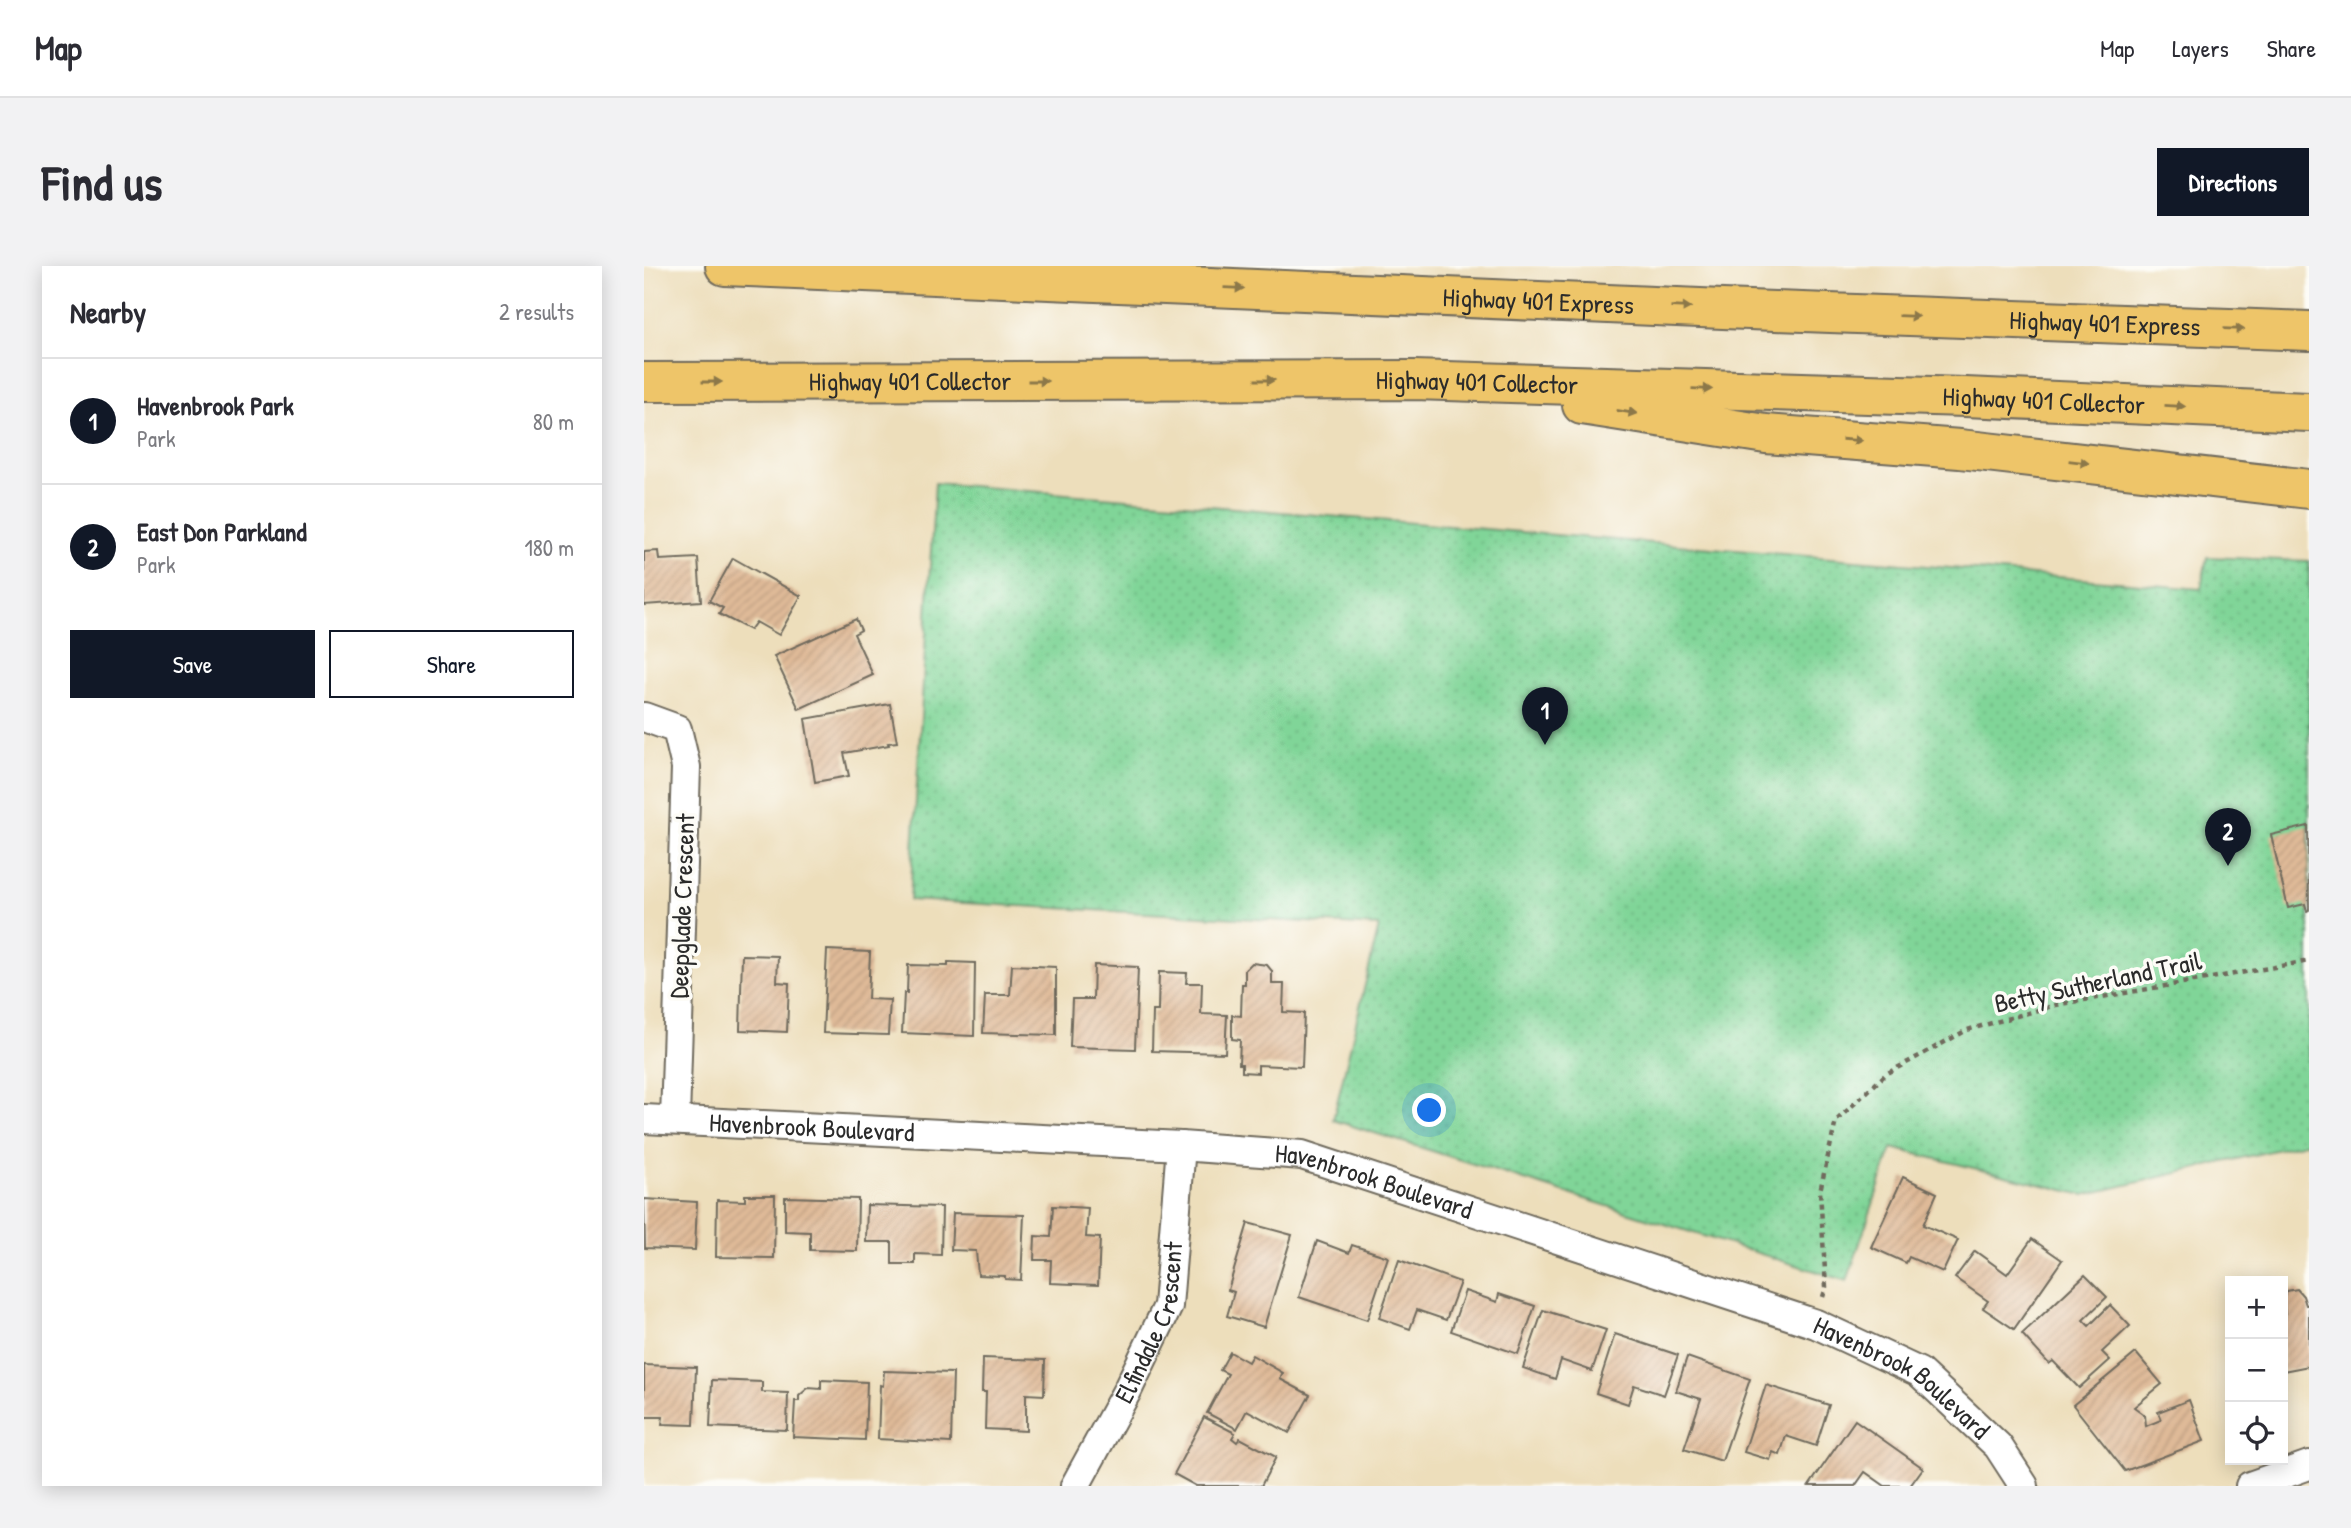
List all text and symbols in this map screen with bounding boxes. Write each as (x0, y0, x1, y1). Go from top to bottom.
text: Map (35, 26, 82, 70)
text: Map (2100, 32, 2134, 64)
text: Layers (2172, 32, 2229, 64)
text: Share (2267, 32, 2316, 64)
button: Directions (2157, 148, 2309, 216)
text: Find us (42, 149, 162, 215)
street label: Highway 401 Express (1442, 279, 1635, 322)
one-way arrow (1223, 282, 1245, 293)
text: Nearby (70, 292, 146, 332)
text: 2 results (499, 296, 574, 327)
one-way arrow (1670, 302, 1692, 313)
street label: Highway 401 Express (2009, 302, 2201, 344)
one-way arrow (1898, 311, 1920, 322)
one-way arrow (2223, 323, 2245, 334)
street label: Highway 401 Collector (1376, 362, 1579, 402)
street label: Highway 401 Collector (809, 363, 1011, 399)
one-way arrow (1254, 374, 1276, 386)
one-way arrow (1027, 375, 1049, 387)
one-way arrow (701, 376, 723, 388)
street label: Highway 401 Collector (1942, 378, 2146, 422)
one-way arrow (1692, 383, 1714, 394)
text: Havenbrook Park (137, 388, 294, 423)
one-way arrow (2164, 401, 2186, 412)
text: 1 (89, 406, 97, 437)
text: 80 m (533, 406, 574, 437)
one-way arrow (1616, 407, 1638, 418)
text: Park (137, 423, 175, 454)
one-way arrow (1841, 435, 1863, 446)
one-way arrow (2068, 457, 2090, 468)
text: East Don Parkland (137, 514, 307, 549)
text: 2 (88, 532, 98, 563)
text: 180 m (524, 532, 574, 563)
text: Park (137, 549, 175, 580)
button: Save (70, 630, 315, 698)
button: Share (329, 630, 574, 698)
pin: 1 (1522, 687, 1568, 745)
pin: 2 (2205, 808, 2251, 866)
street label: Deepglade Crescent (661, 812, 702, 999)
street label: Betty Sutherland Trail (1991, 942, 2205, 1021)
your location (1412, 1093, 1446, 1127)
street label: Havenbrook Boulevard (708, 1104, 915, 1150)
street label: Havenbrook Boulevard (1274, 1135, 1477, 1227)
street label: Elfindale Crescent (1106, 1239, 1190, 1409)
map controls (2225, 1276, 2288, 1465)
button: + (2225, 1276, 2288, 1339)
street label: Havenbrook Boulevard (1808, 1307, 1998, 1447)
button: − (2225, 1339, 2288, 1402)
button: locate (2225, 1402, 2288, 1465)

